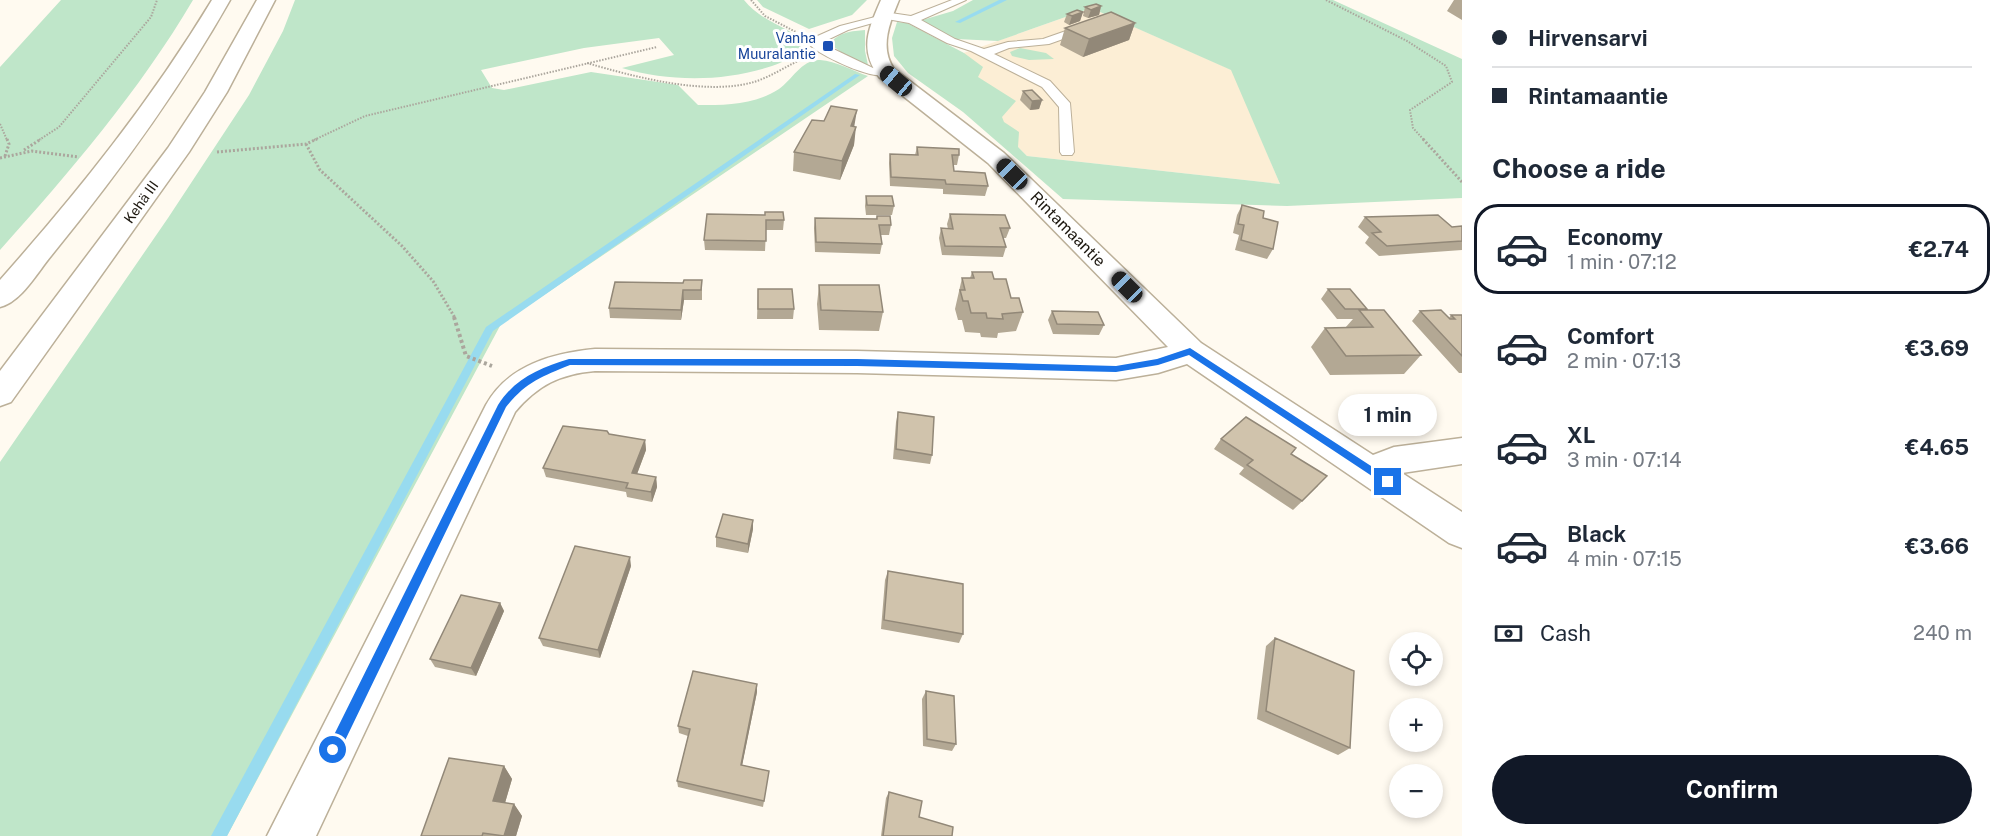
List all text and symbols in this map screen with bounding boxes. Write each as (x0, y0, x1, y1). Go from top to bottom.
text: Hirvensarvi (1528, 25, 1648, 51)
place label: Vanha Muuralantie (738, 30, 816, 62)
marker: Vanha Muuralantie (821, 39, 835, 53)
car (876, 63, 916, 99)
text: Rintamaantie (1528, 83, 1668, 109)
text: Choose a ride (1492, 152, 1666, 184)
car (993, 155, 1031, 193)
street label: Kehä III (121, 178, 161, 226)
street label: Rintamaantie (1027, 188, 1109, 270)
icon: car (1495, 222, 1549, 276)
text: Economy (1567, 224, 1663, 250)
text: €2.74 (1909, 236, 1969, 262)
text: 1 min · 07:12 (1567, 250, 1677, 274)
car (1108, 268, 1146, 306)
icon: car (1495, 321, 1549, 375)
text: Comfort (1567, 323, 1654, 349)
text: €3.69 (1905, 335, 1969, 361)
text: 2 min · 07:13 (1567, 349, 1681, 373)
callout: 1 min (1338, 395, 1438, 437)
text: 1 min (1363, 403, 1412, 427)
icon: car (1495, 420, 1549, 474)
text: XL (1567, 422, 1595, 448)
text: €4.65 (1905, 434, 1969, 460)
text: 3 min · 07:14 (1567, 448, 1682, 472)
route end (1374, 468, 1401, 495)
icon: car (1495, 519, 1549, 573)
text: Black (1567, 521, 1626, 547)
text: €3.66 (1905, 533, 1969, 559)
text: 4 min · 07:15 (1567, 547, 1682, 571)
icon: cash (1492, 617, 1525, 650)
text: Cash (1540, 620, 1591, 646)
text: 240 m (1913, 621, 1972, 645)
map controls (1389, 632, 1443, 818)
button: locate (1389, 632, 1443, 686)
button: + (1389, 698, 1443, 752)
route start (319, 736, 346, 763)
button: Confirm (1492, 755, 1972, 824)
button: − (1389, 764, 1443, 818)

